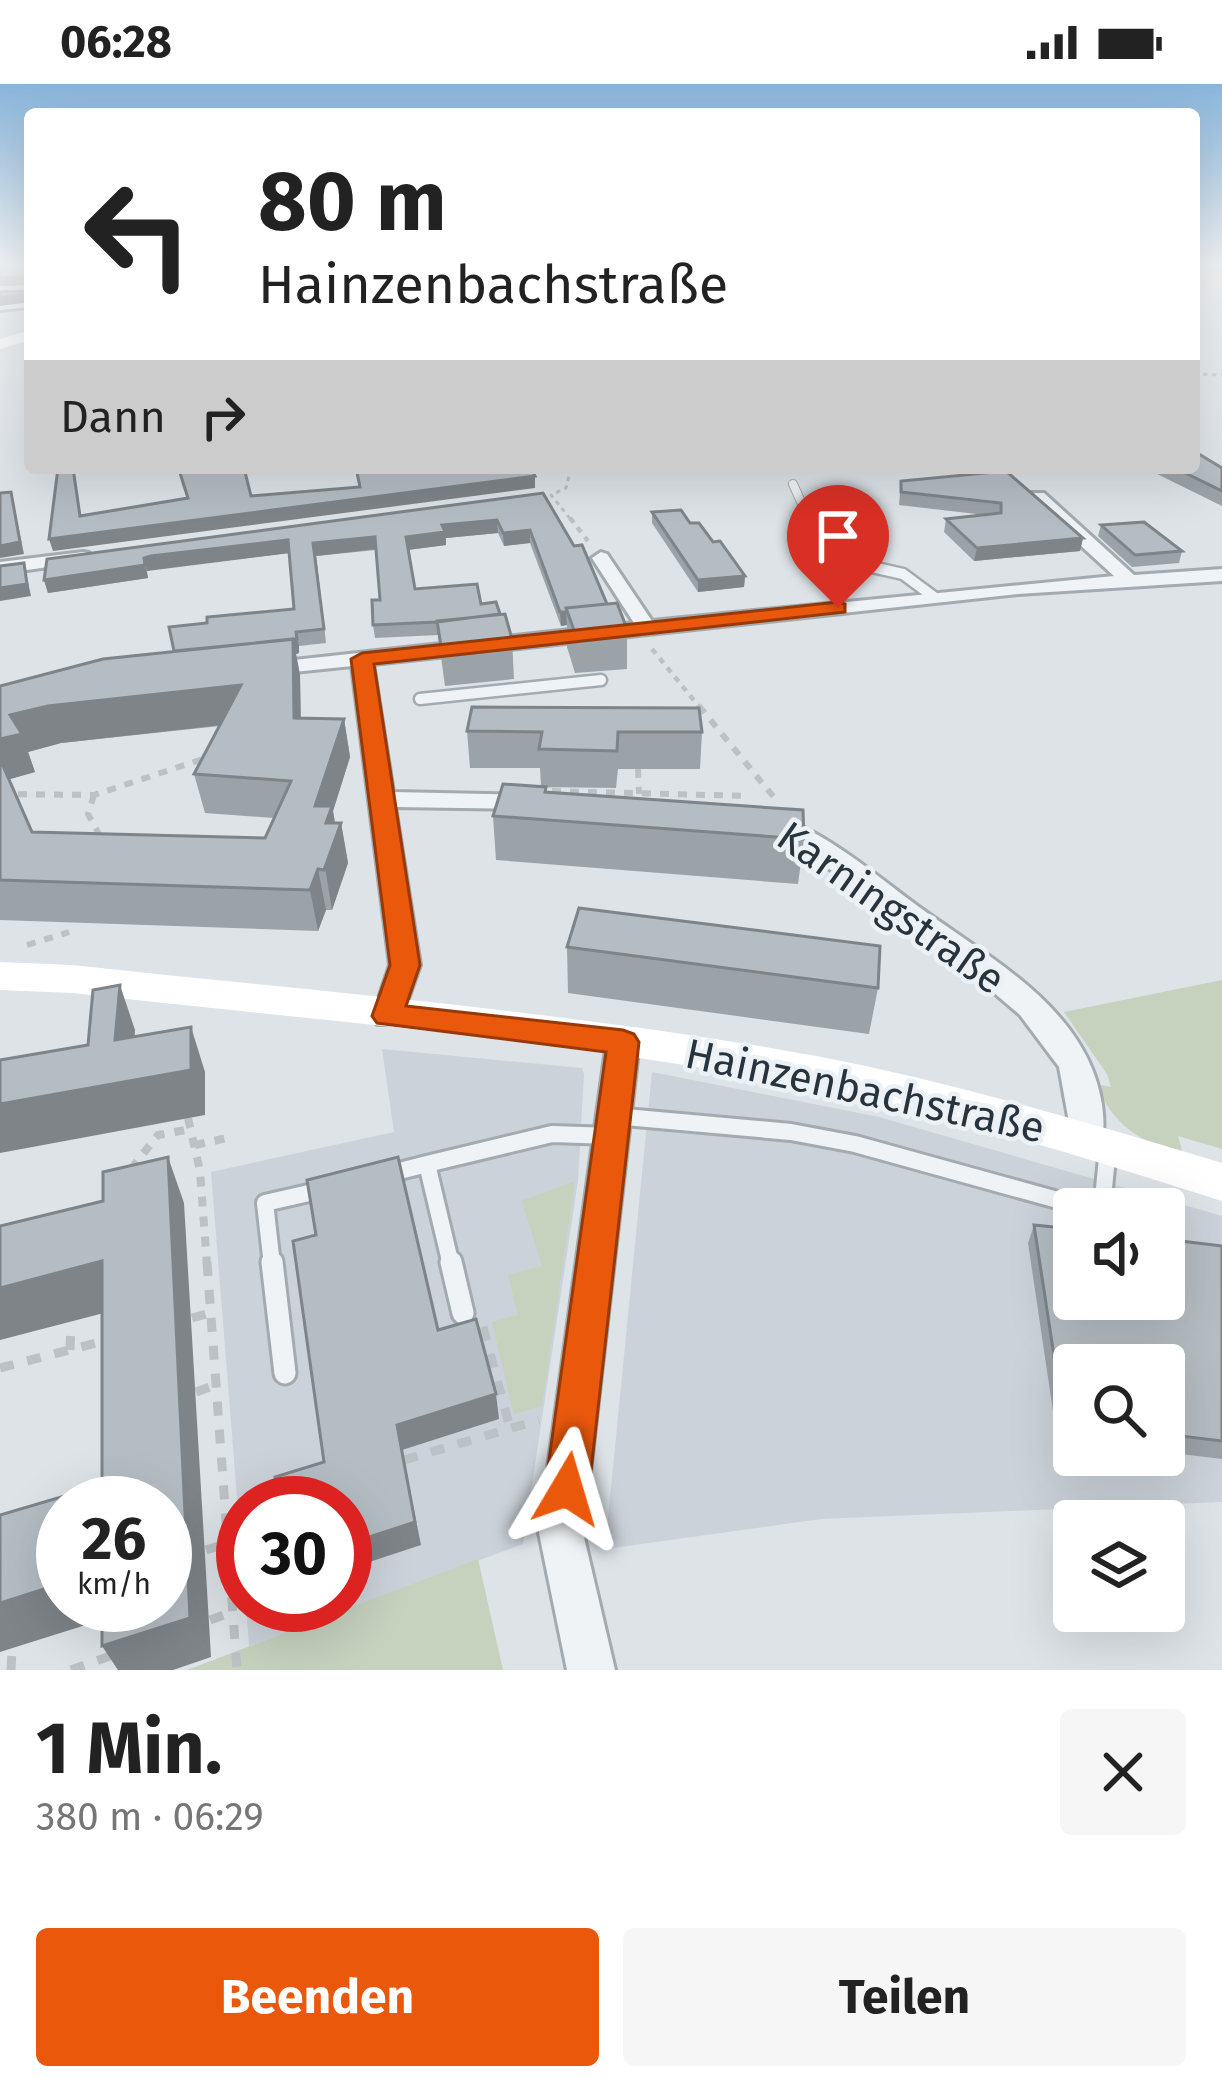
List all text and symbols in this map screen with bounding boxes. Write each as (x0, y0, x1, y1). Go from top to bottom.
text: 06:28 (60, 15, 172, 69)
text: 80 m (258, 151, 447, 252)
icon: left (60, 156, 216, 312)
text: Hainzenbachstraße (258, 253, 728, 317)
icon: right (190, 384, 256, 450)
text: Dann (60, 390, 166, 444)
pin (787, 485, 889, 608)
icon: arrive (805, 503, 871, 569)
street label: Karningstraße (768, 811, 1014, 1005)
street label: Hainzenbachstraße (681, 1029, 1049, 1153)
map controls (1053, 1188, 1185, 1632)
button: sound (1053, 1188, 1185, 1320)
button: search (1053, 1344, 1185, 1476)
position arrow (504, 1426, 630, 1552)
speed limit sign: 30 (216, 1476, 372, 1632)
button: layers (1053, 1500, 1185, 1632)
text: 26 (82, 1503, 146, 1575)
text: km/h (77, 1566, 151, 1602)
text: 1 Min. (36, 1706, 222, 1792)
button: close (1060, 1709, 1186, 1835)
text: 380 m · 06:29 (36, 1794, 264, 1840)
button: Beenden (36, 1928, 599, 2066)
button: Teilen (623, 1928, 1186, 2066)

